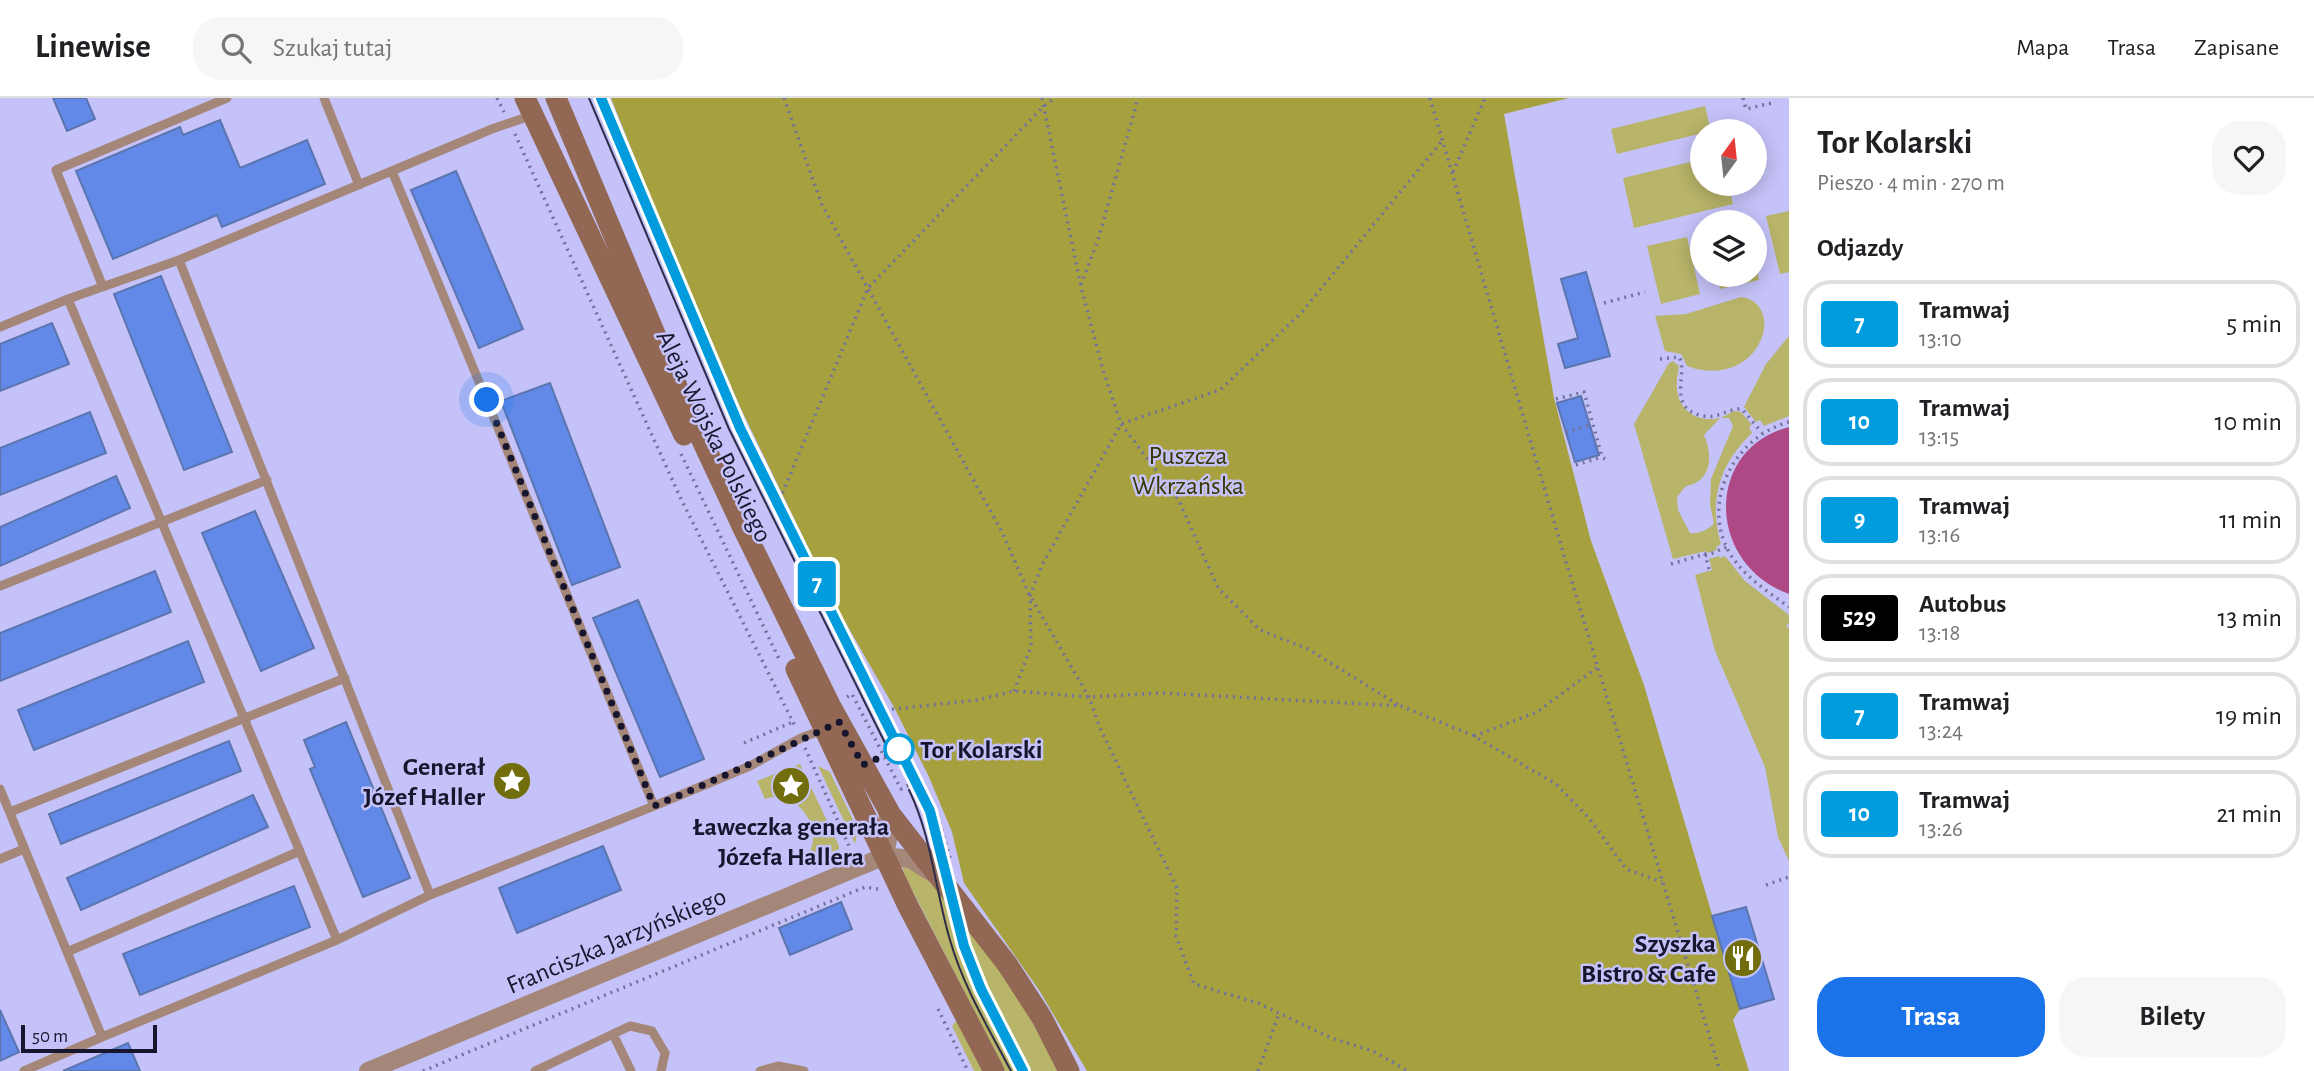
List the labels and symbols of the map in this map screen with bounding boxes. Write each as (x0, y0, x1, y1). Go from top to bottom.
north arrow (1690, 119, 1768, 196)
street label: Aleja Wojska Polskiego (652, 326, 777, 546)
your location (469, 382, 504, 417)
park label: Puszcza Wkrzańska (1132, 443, 1244, 499)
line badge: 7 (794, 561, 840, 607)
marker: Tor Kolarski (884, 734, 914, 764)
place label: Tor Kolarski (920, 737, 1042, 763)
place label: Generał Józef Haller (363, 754, 486, 810)
place icon: Generał Józef Haller (491, 760, 533, 802)
place icon: Ławeczka generała Józefa Hallera (770, 765, 812, 807)
place label: Ławeczka generała Józefa Hallera (692, 814, 889, 870)
street label: Franciszka Jarzyńskiego (503, 883, 730, 999)
place label: Szyszka Bistro & Cafe (1581, 931, 1716, 987)
restaurant icon: Szyszka Bistro & Cafe (1722, 937, 1764, 979)
scale bar (21, 1022, 158, 1054)

